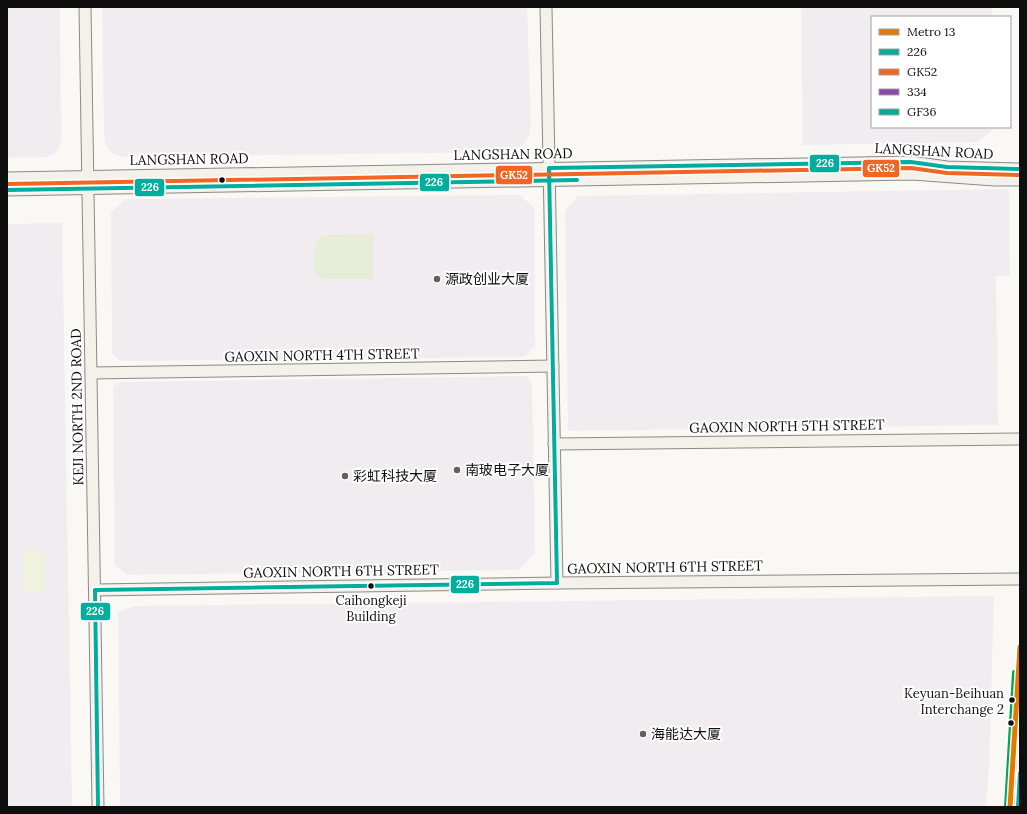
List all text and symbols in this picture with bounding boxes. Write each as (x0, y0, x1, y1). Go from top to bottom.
legend (871, 16, 1011, 128)
text: Metro 13 (907, 24, 956, 39)
text: 226 (907, 44, 927, 59)
text: GK52 (907, 64, 937, 79)
text: 334 (907, 84, 927, 99)
text: GF36 (907, 104, 936, 119)
street label: LANGSHAN ROAD (874, 139, 994, 163)
street label: LANGSHAN ROAD (453, 144, 573, 164)
street label: LANGSHAN ROAD (129, 149, 249, 169)
line badge: 226 (809, 154, 840, 173)
text: 226 (816, 156, 834, 170)
line badge: GK52 (862, 159, 900, 178)
text: GK52 (867, 161, 895, 175)
line badge: GK52 (495, 165, 533, 185)
text: GK52 (500, 168, 528, 182)
line badge: 226 (419, 173, 450, 192)
unlabelled marker (217, 175, 227, 185)
text: 226 (425, 175, 443, 189)
line badge: 226 (134, 178, 165, 197)
text: 226 (141, 180, 159, 194)
place label: 源政创业大厦 (445, 270, 529, 288)
marker: 源政创业大厦 (432, 274, 442, 284)
street label: KEJI NORTH 2ND ROAD (67, 328, 87, 486)
street label: GAOXIN NORTH 4TH STREET (224, 344, 420, 366)
street label: GAOXIN NORTH 5TH STREET (689, 415, 885, 437)
place label: 南玻电子大厦 (465, 461, 549, 479)
marker: 南玻电子大厦 (452, 465, 462, 475)
place label: 彩虹科技大厦 (353, 467, 437, 485)
marker: 彩虹科技大厦 (340, 471, 350, 481)
street label: GAOXIN NORTH 6TH STREET (567, 556, 763, 578)
street label: GAOXIN NORTH 6TH STREET (243, 560, 439, 582)
line badge: 226 (450, 575, 480, 594)
text: 226 (456, 577, 474, 591)
marker: Caihongkeji Building (366, 581, 376, 591)
place label: Caihongkeji Building (335, 592, 407, 625)
line badge: 226 (80, 602, 111, 621)
text: 226 (86, 604, 104, 618)
place label: Keyuan-Beihuan Interchange 2 (904, 685, 1004, 718)
marker: Keyuan-Beihuan Interchange 2 (1007, 695, 1017, 705)
unlabelled marker (1006, 718, 1016, 728)
place label: 海能达大厦 (651, 725, 721, 743)
marker: 海能达大厦 (638, 729, 648, 739)

